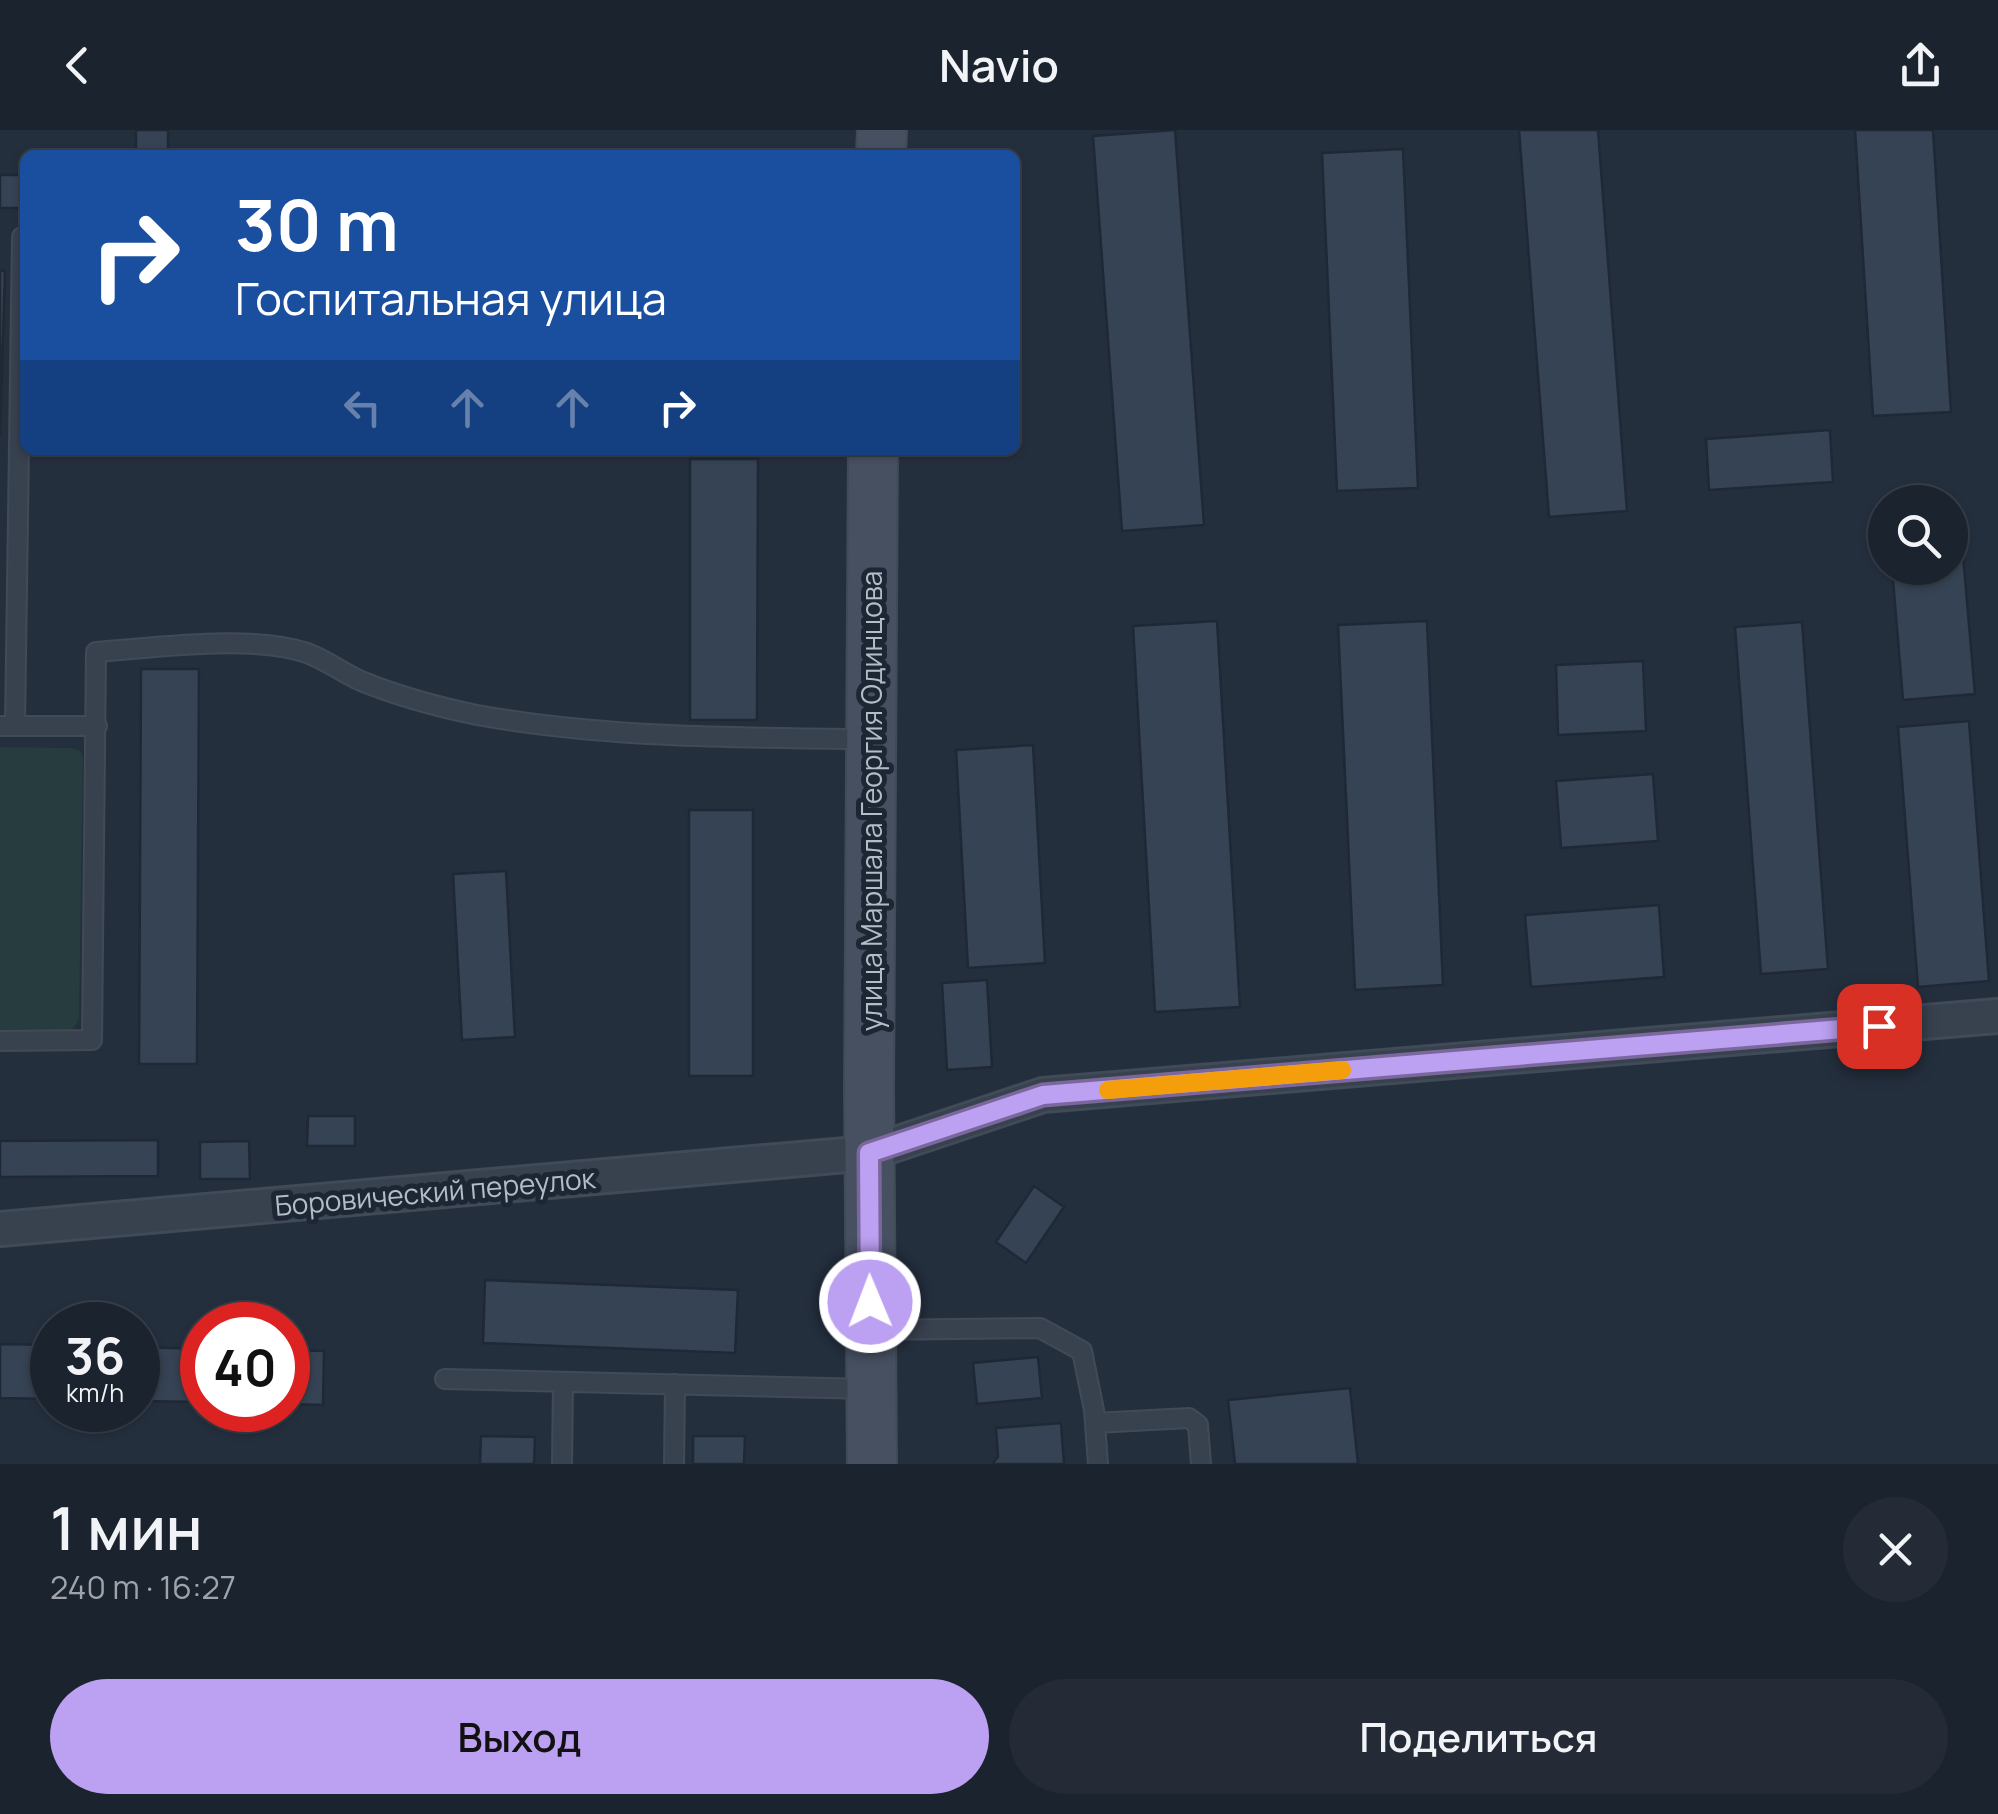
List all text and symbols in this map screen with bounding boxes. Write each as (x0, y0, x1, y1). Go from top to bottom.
text: Navio (939, 34, 1059, 96)
icon: back (50, 38, 105, 93)
icon: share (1893, 38, 1948, 93)
text: 30 m (235, 176, 399, 272)
icon: right (70, 190, 200, 320)
text: Госпитальная улица (235, 267, 667, 329)
icon: left (335, 380, 390, 435)
icon: ahead (440, 380, 495, 435)
icon: ahead (545, 380, 600, 435)
icon: right (650, 380, 705, 435)
map controls (1868, 485, 1968, 585)
button: search (1868, 485, 1968, 585)
street label: улица Маршала Георгия Одинцова (852, 571, 890, 1031)
pin (1837, 984, 1922, 1069)
icon: arrive (1852, 999, 1907, 1054)
street label: Боровический переулок (273, 1158, 598, 1224)
position arrow (818, 1250, 922, 1354)
speed limit sign: 40 (180, 1302, 310, 1432)
text: 36 (65, 1321, 125, 1389)
text: km/h (66, 1375, 124, 1410)
text: 1 мин (50, 1486, 203, 1568)
button: close (1843, 1497, 1948, 1602)
text: 240 m · 16:27 (50, 1565, 236, 1609)
button: Выход (50, 1679, 989, 1794)
button: Поделиться (1009, 1679, 1948, 1794)

